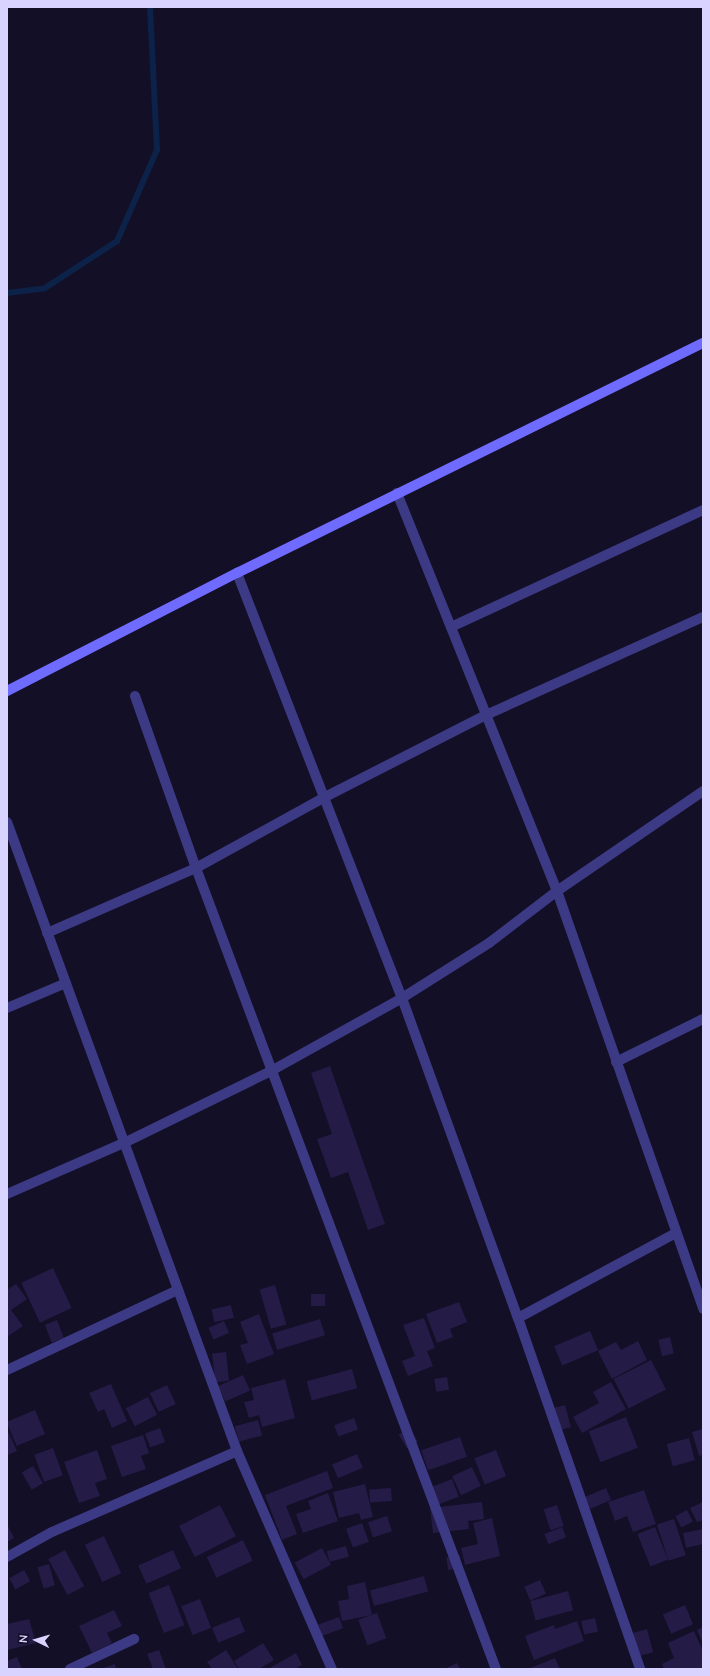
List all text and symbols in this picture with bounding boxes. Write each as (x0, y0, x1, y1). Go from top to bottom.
north arrow (16, 1620, 56, 1660)
text: N (16, 1634, 31, 1644)

